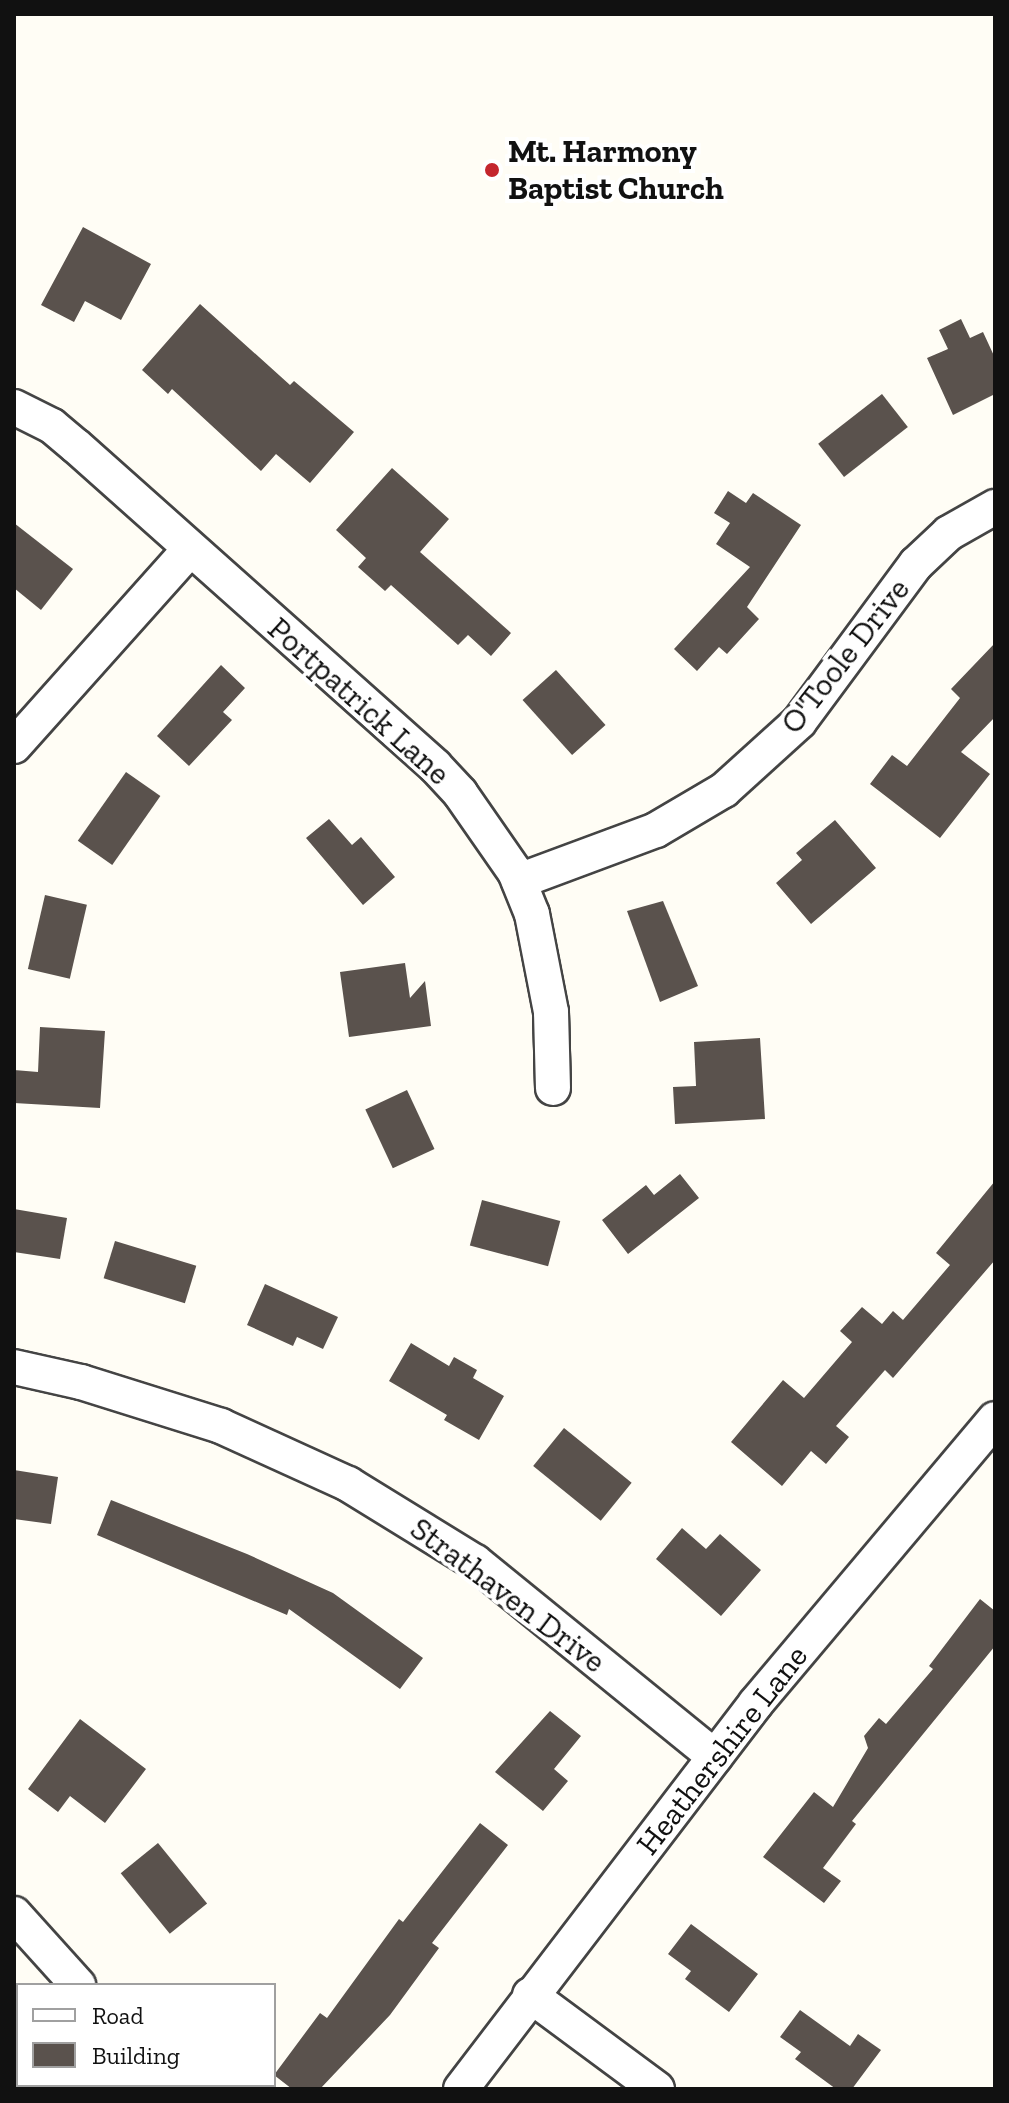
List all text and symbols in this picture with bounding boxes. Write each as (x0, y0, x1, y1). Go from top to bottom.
place label: Mt. Harmony Baptist Church (508, 133, 724, 208)
marker: Mt. Harmony Baptist Church (483, 161, 501, 179)
street label: O'Toole Drive (773, 571, 917, 741)
street label: Portpatrick Lane (260, 609, 458, 793)
street label: Strathaven Drive (403, 1509, 613, 1681)
street label: Heathershire Lane (628, 1638, 816, 1862)
legend (16, 1983, 276, 2087)
text: Road (92, 2001, 144, 2030)
text: Building (92, 2041, 180, 2070)

